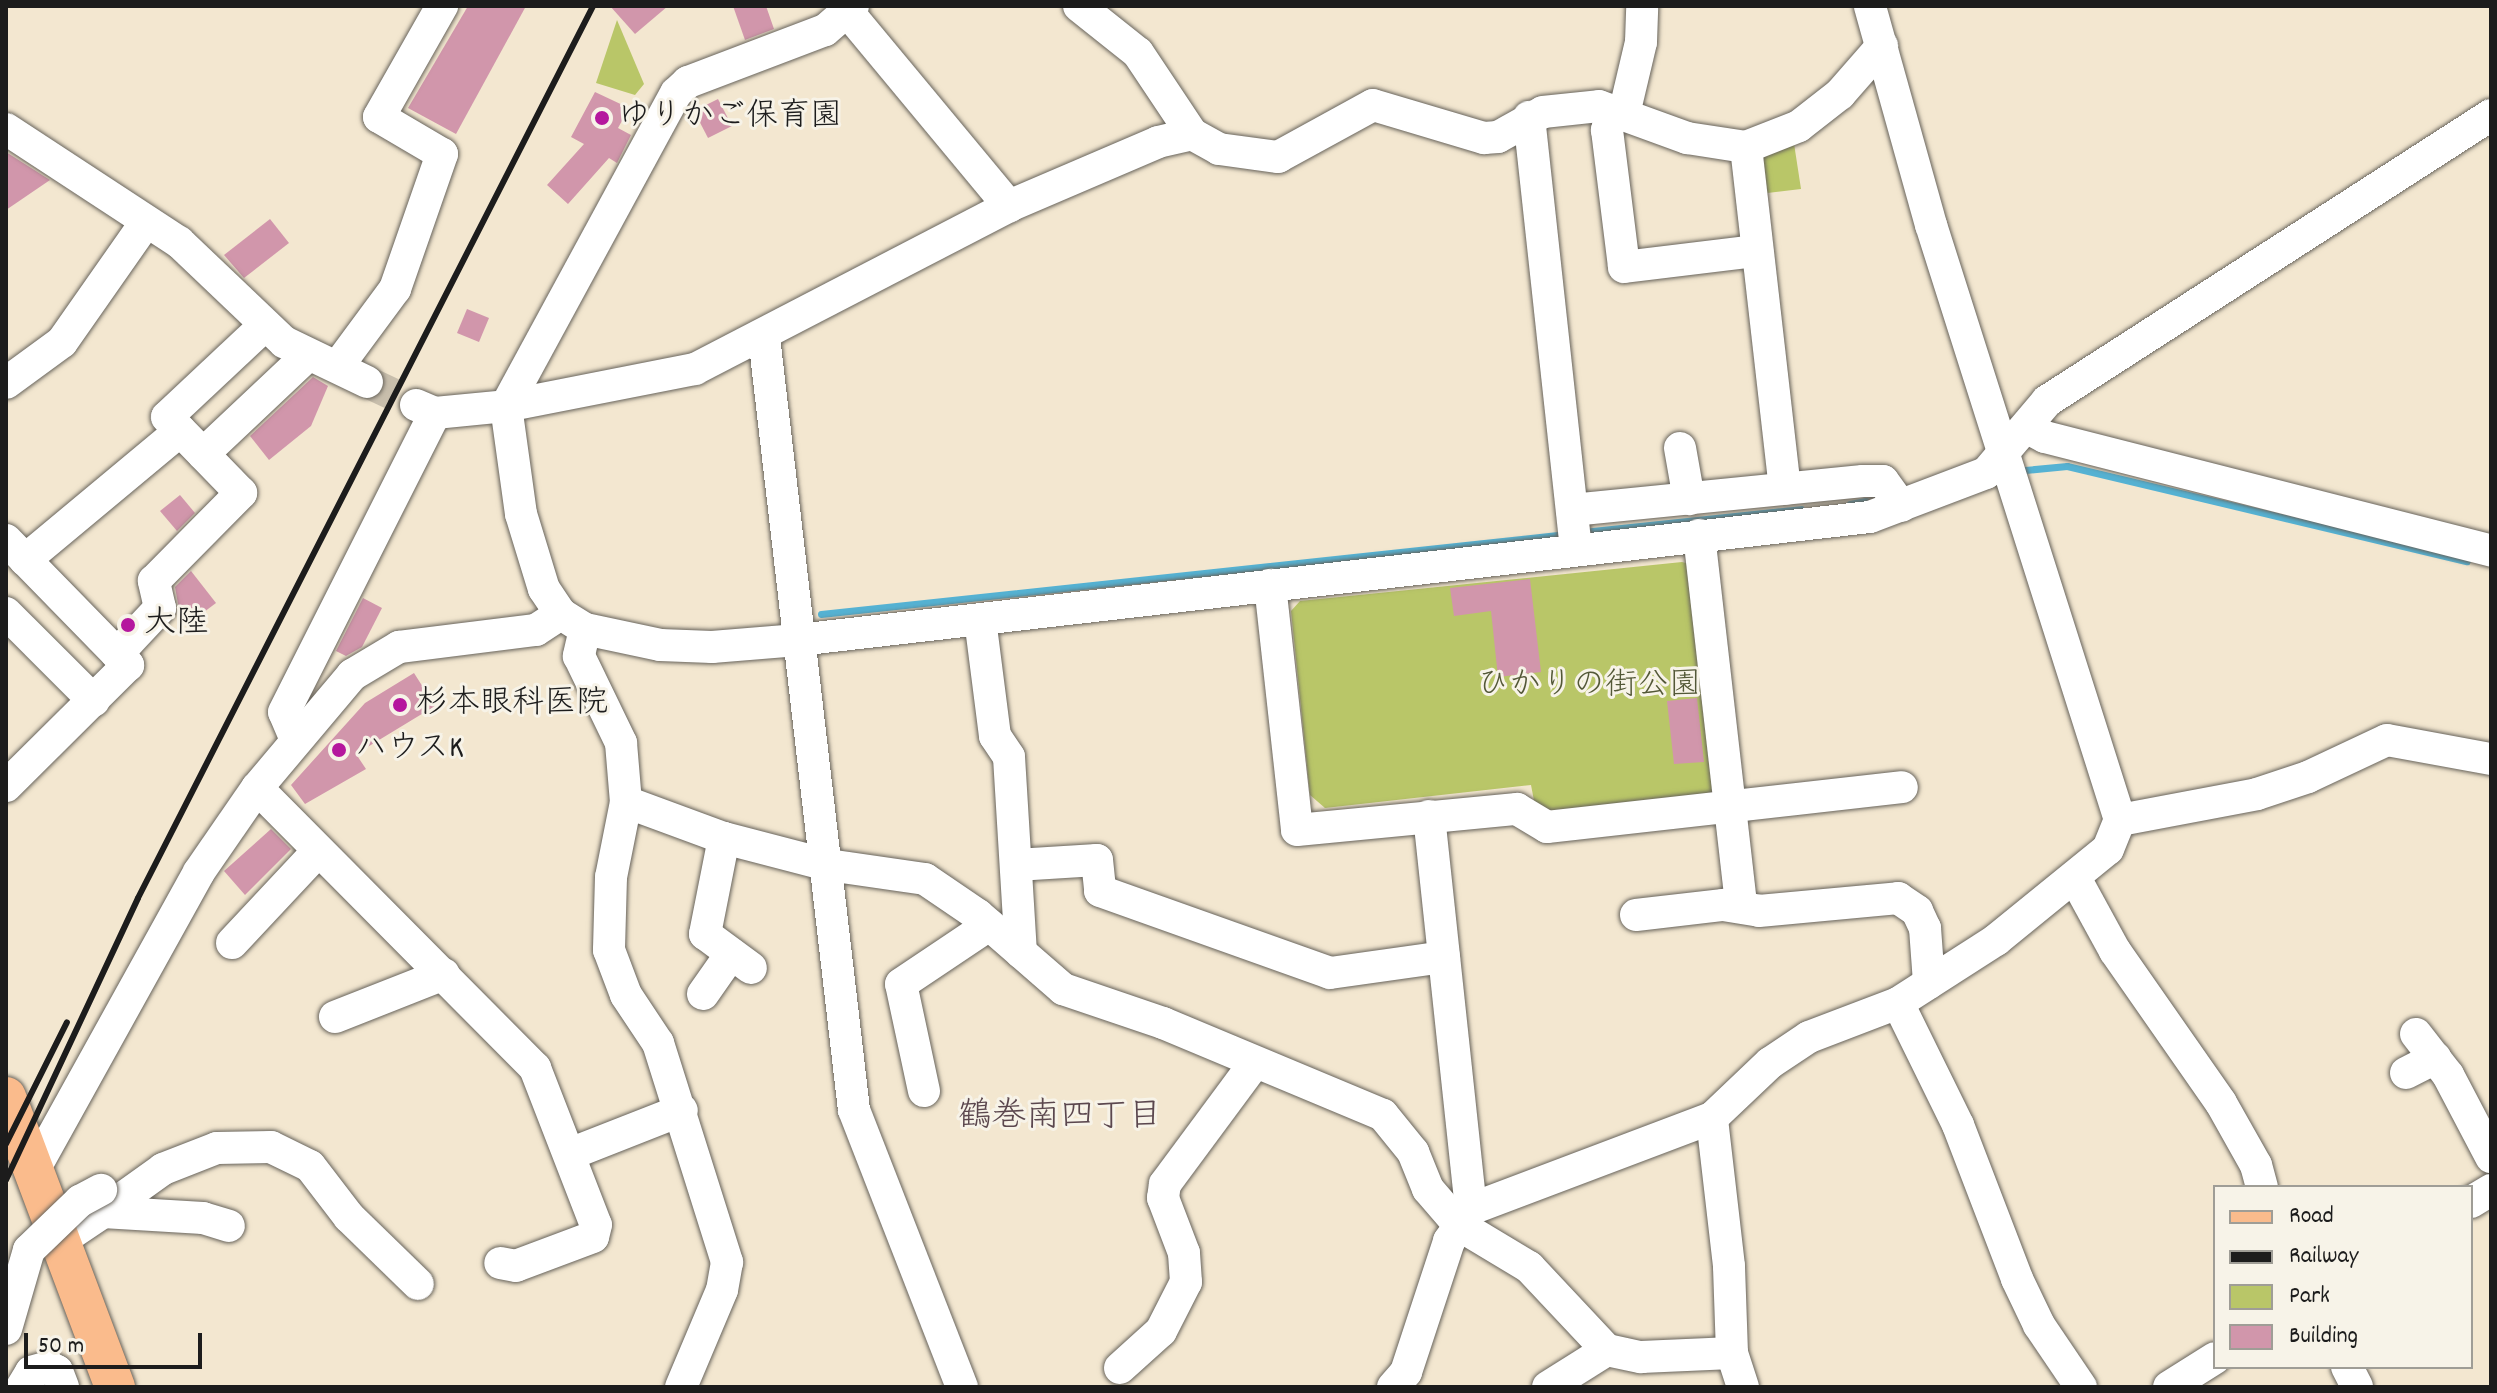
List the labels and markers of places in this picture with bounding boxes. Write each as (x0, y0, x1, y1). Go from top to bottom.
place label: ゆりかご保育園 (618, 99, 842, 137)
marker: ゆりかご保育園 (593, 109, 611, 127)
place label: 大陸 (144, 606, 208, 644)
marker: 大陸 (119, 616, 137, 634)
place label: 杉本眼科医院 (416, 686, 608, 724)
marker: 杉本眼科医院 (391, 696, 409, 714)
place label: ハウスK (355, 731, 466, 769)
marker: ハウスK (330, 741, 348, 759)

